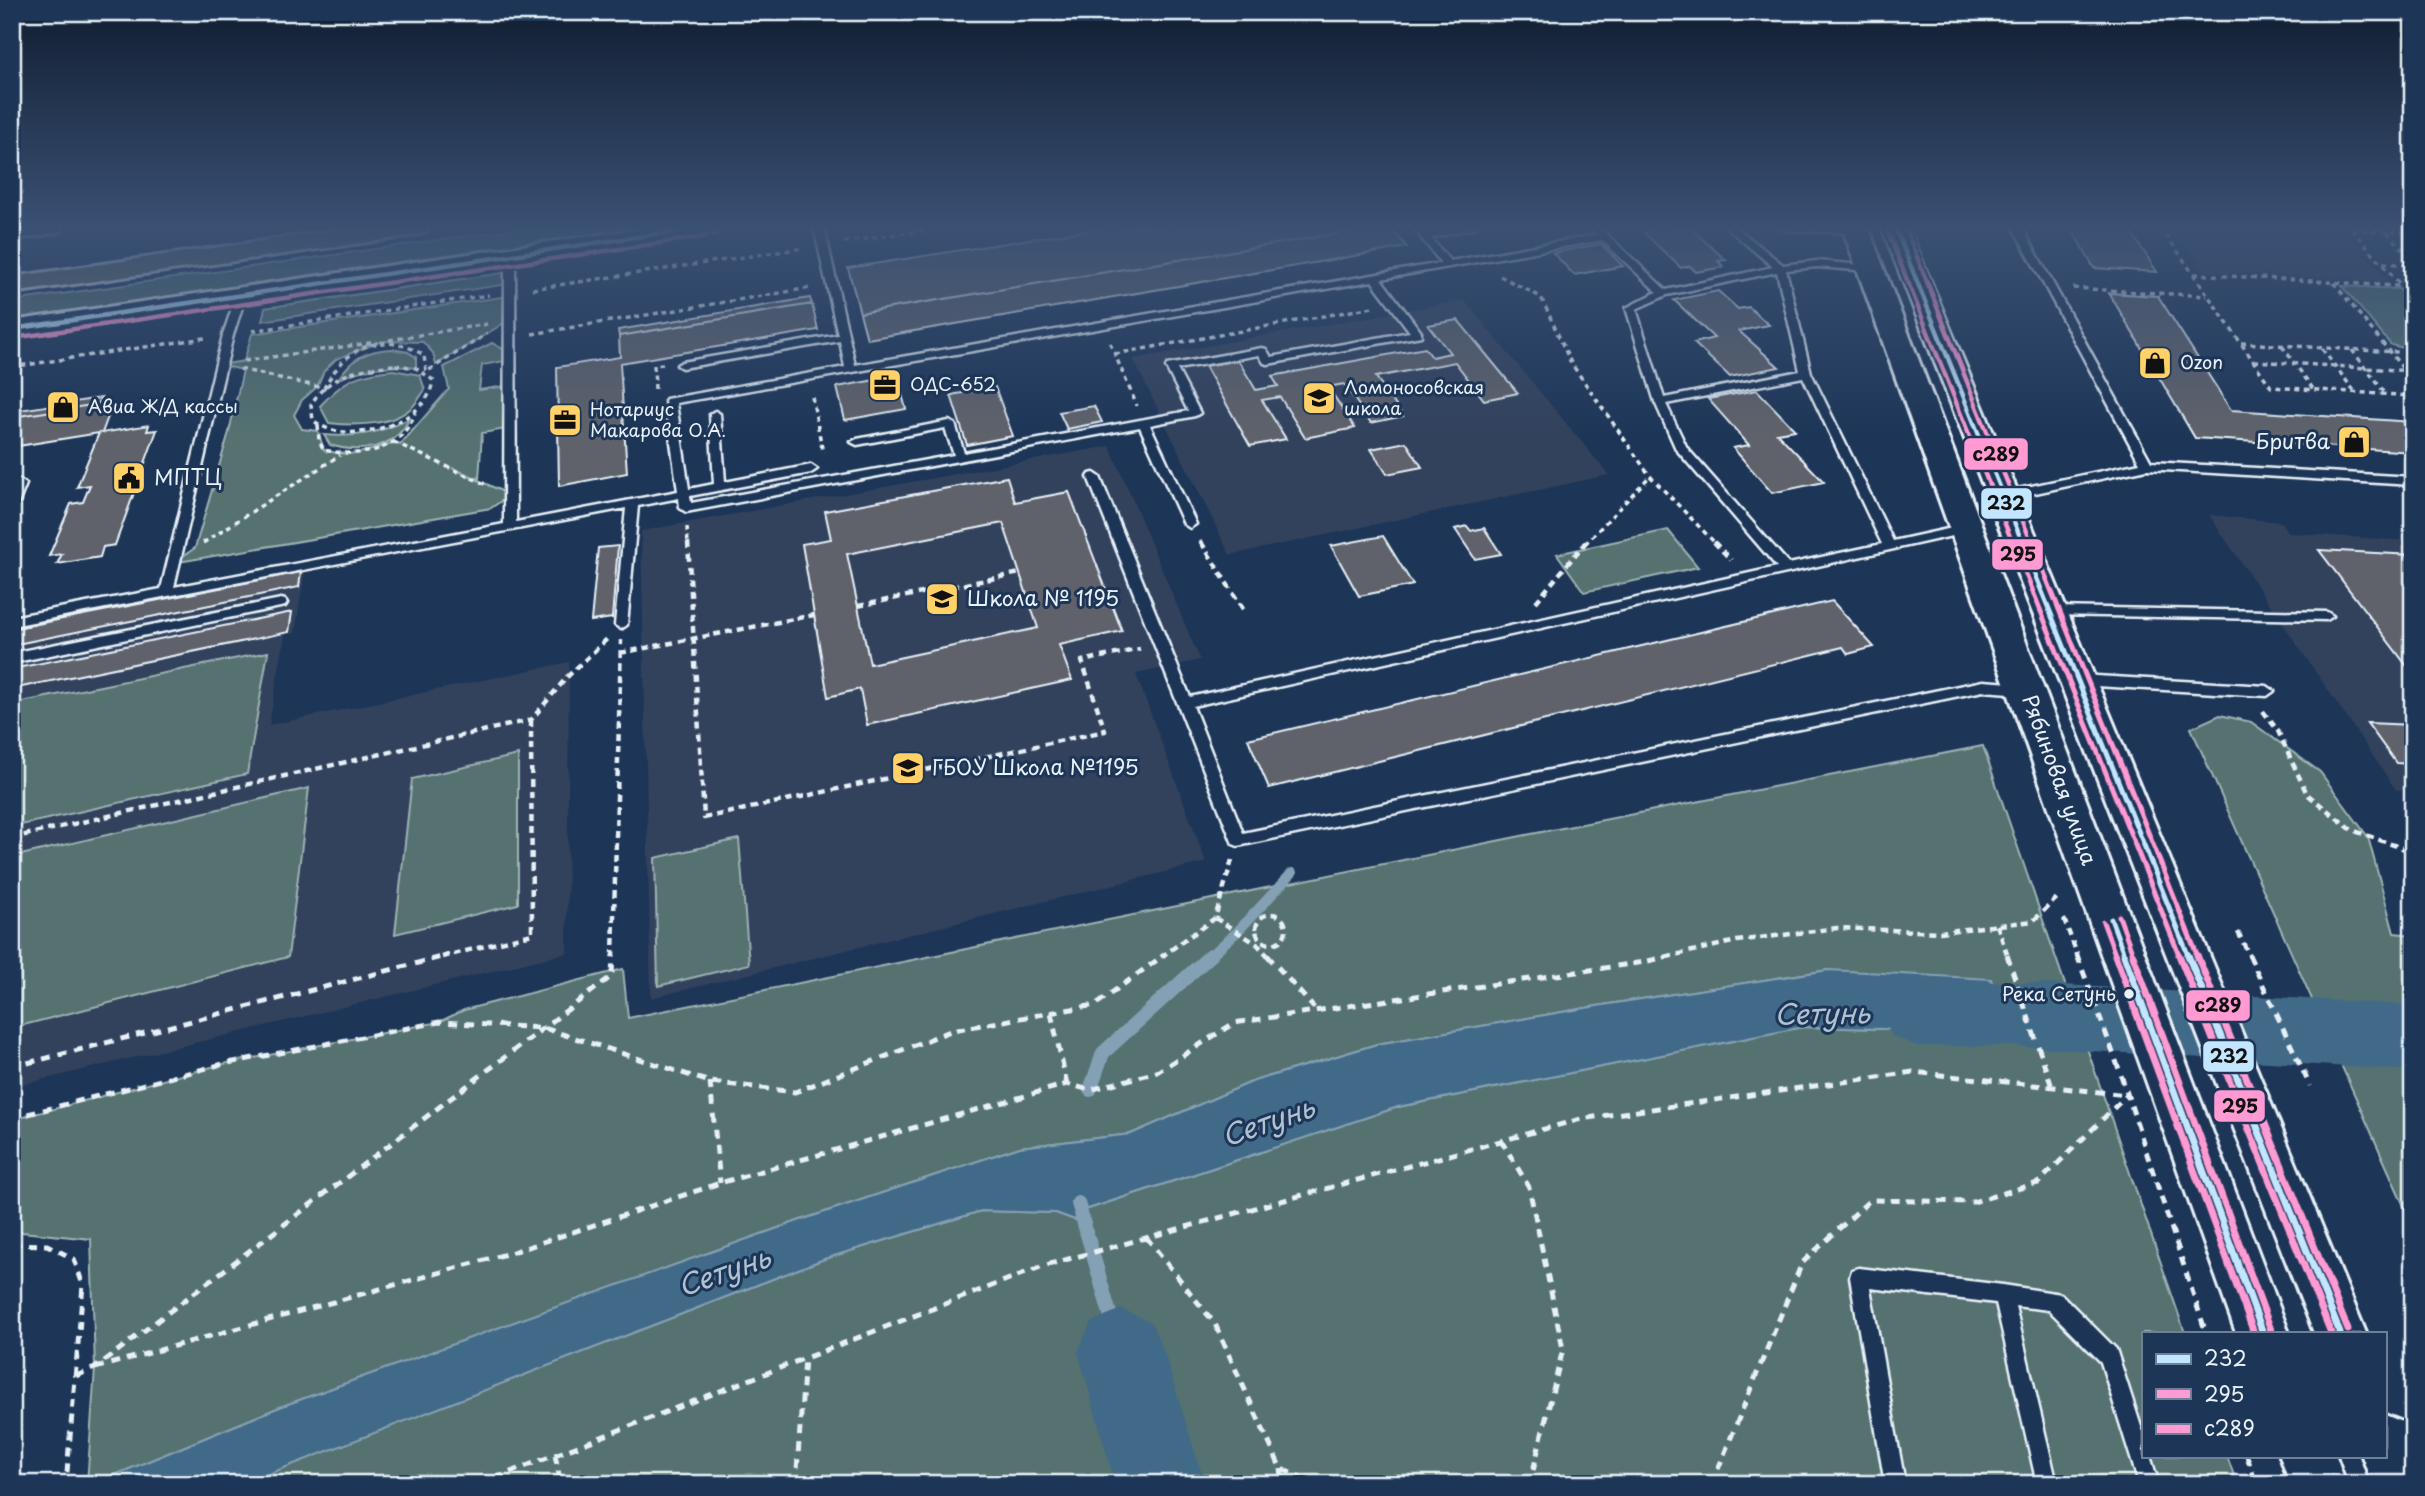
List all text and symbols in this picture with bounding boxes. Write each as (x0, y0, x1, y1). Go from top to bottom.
shop icon: Ozon (2136, 344, 2174, 382)
place label: Ozon (2180, 348, 2223, 375)
office icon: ОДС-652 (866, 366, 904, 404)
place label: ОДС-652 (910, 370, 996, 397)
place label: Ломоносовская школа (1344, 373, 1484, 421)
school or university icon: Ломоносовская школа (1300, 379, 1338, 417)
shop icon: Авиа Ж/Д кассы (44, 388, 82, 426)
place label: Авиа Ж/Д кассы (88, 392, 238, 419)
place label: Нотариус Макарова О.А. (590, 395, 726, 443)
office icon: Нотариус Макарова О.А. (546, 401, 584, 439)
shop icon: Бритва (2335, 423, 2373, 461)
place label: Бритва (2256, 424, 2331, 456)
line badge: с289 (1963, 437, 2029, 471)
text: с289 (1973, 439, 2019, 467)
public building icon: МПТЦ (110, 459, 148, 497)
place label: МПТЦ (154, 460, 222, 492)
line badge: 232 (1980, 487, 2033, 520)
text: 232 (1987, 488, 2025, 516)
line badge: 295 (1991, 538, 2044, 571)
text: 295 (2000, 539, 2036, 567)
school or university icon: Школа № 1195 (923, 580, 961, 618)
place label: Школа № 1195 (967, 581, 1119, 613)
street label: Рябиновая улица (2015, 690, 2107, 870)
school or university icon: ГБОУ Школа №1195 (889, 749, 927, 787)
place label: ГБОУ Школа №1195 (932, 750, 1139, 782)
place label: Река Сетунь (2002, 979, 2116, 1007)
marker: Река Сетунь (2122, 987, 2136, 1001)
line badge: с289 (2185, 989, 2251, 1022)
water label: Сетунь (1774, 990, 1872, 1035)
text: с289 (2195, 990, 2241, 1018)
line badge: 232 (2202, 1040, 2255, 1073)
text: 232 (2210, 1041, 2248, 1069)
water label: Сетунь (1215, 1084, 1321, 1157)
line badge: 295 (2213, 1089, 2266, 1123)
text: 295 (2222, 1091, 2258, 1119)
water label: Сетунь (671, 1234, 777, 1307)
legend (2142, 1332, 2386, 1458)
text: 232 (2204, 1341, 2247, 1373)
text: 295 (2204, 1377, 2244, 1409)
text: с289 (2204, 1411, 2255, 1443)

